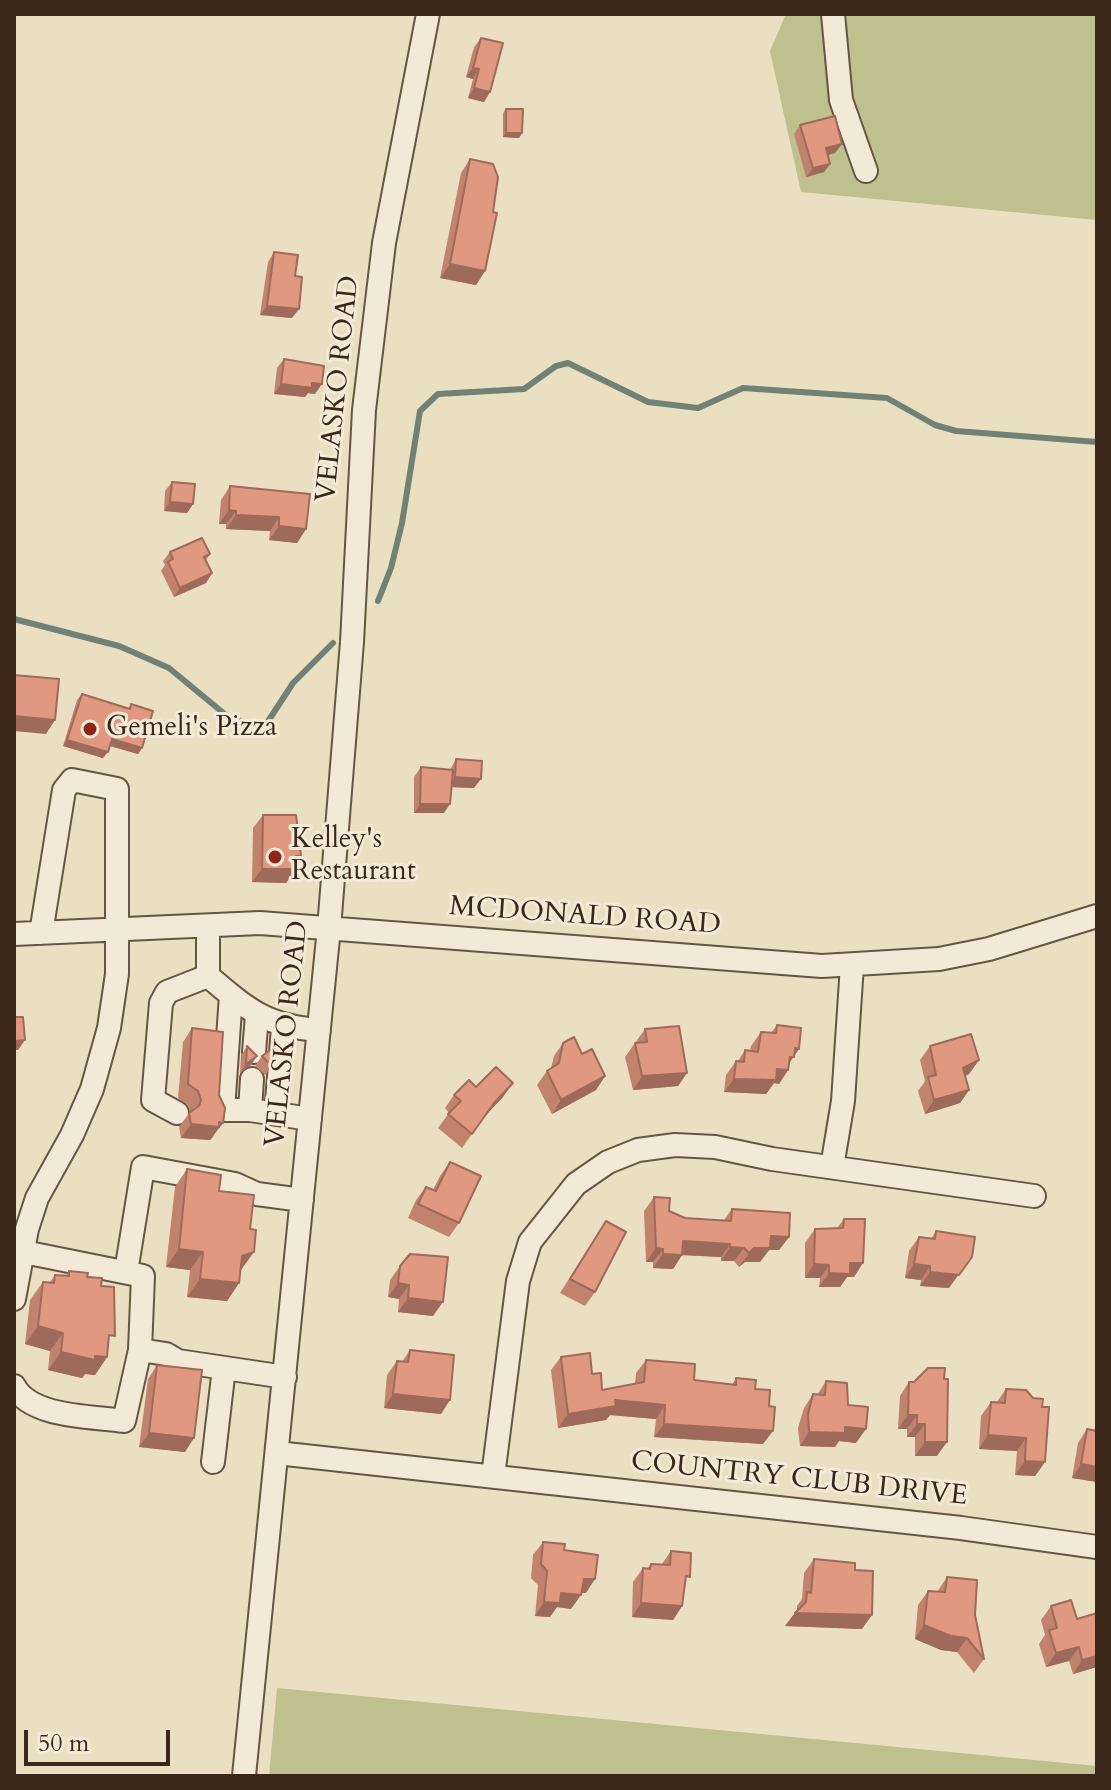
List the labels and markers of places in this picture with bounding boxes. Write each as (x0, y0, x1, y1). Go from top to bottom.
place label: Gemeli's Pizza (106, 712, 277, 746)
marker: Gemeli's Pizza (81, 720, 99, 738)
place label: Kelley's Restaurant (291, 824, 416, 890)
marker: Kelley's Restaurant (266, 848, 284, 866)

